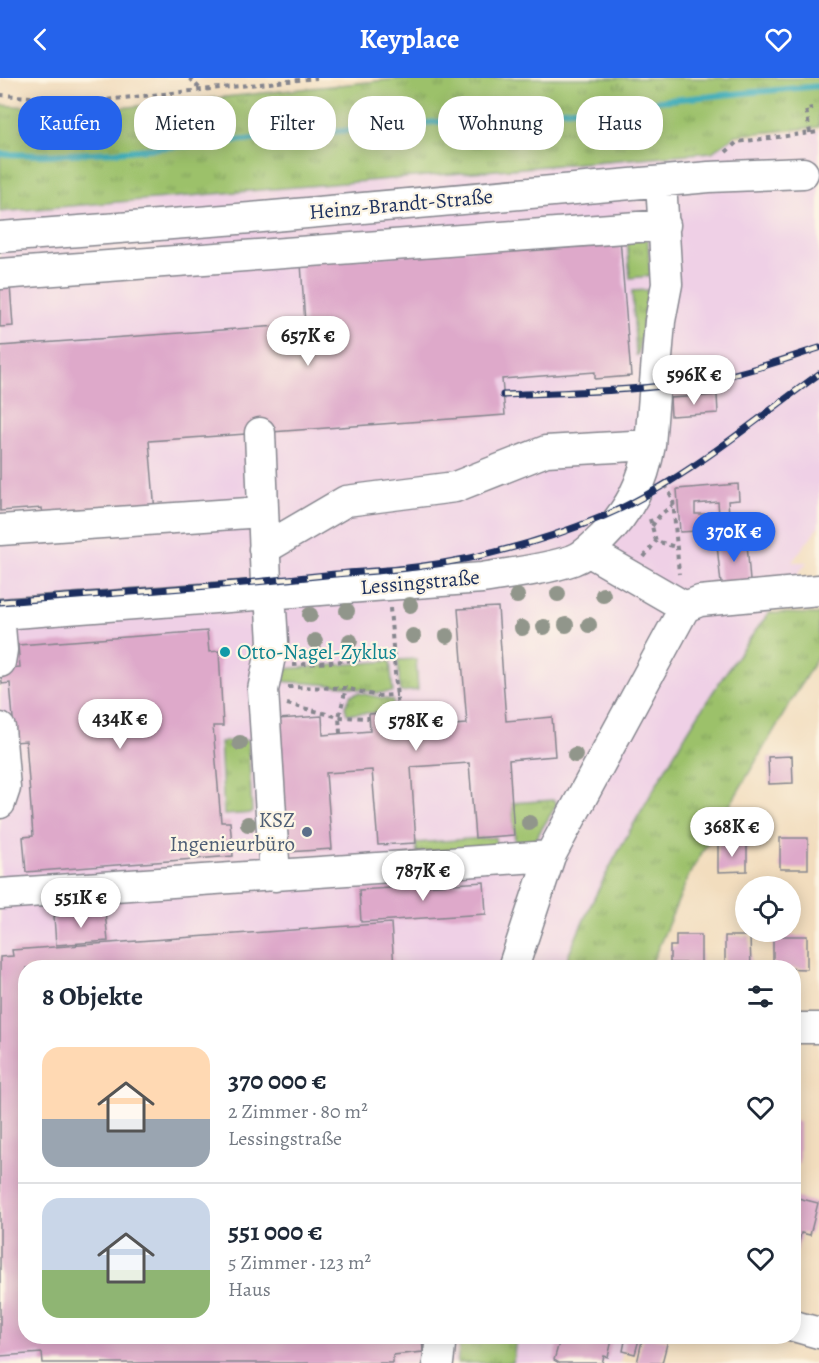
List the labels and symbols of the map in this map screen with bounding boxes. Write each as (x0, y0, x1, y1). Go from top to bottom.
street label: Heinz-Brandt-Straße (308, 182, 494, 226)
pin: 657K € (259, 316, 357, 367)
pin: 596K € (645, 355, 743, 406)
pin: 370K € (685, 512, 783, 563)
street label: Lessingstraße (359, 563, 481, 601)
place label: Otto-Nagel-Zyklus (237, 638, 397, 666)
marker: Otto-Nagel-Zyklus (218, 645, 232, 659)
pin: 434K € (71, 699, 169, 750)
pin: 578K € (367, 701, 465, 752)
place label: KSZ Ingenieurbüro (170, 806, 295, 858)
pin: 368K € (683, 807, 781, 858)
marker: KSZ Ingenieurbüro (300, 825, 314, 839)
pin: 787K € (374, 851, 472, 902)
pin: 551K € (32, 878, 130, 929)

